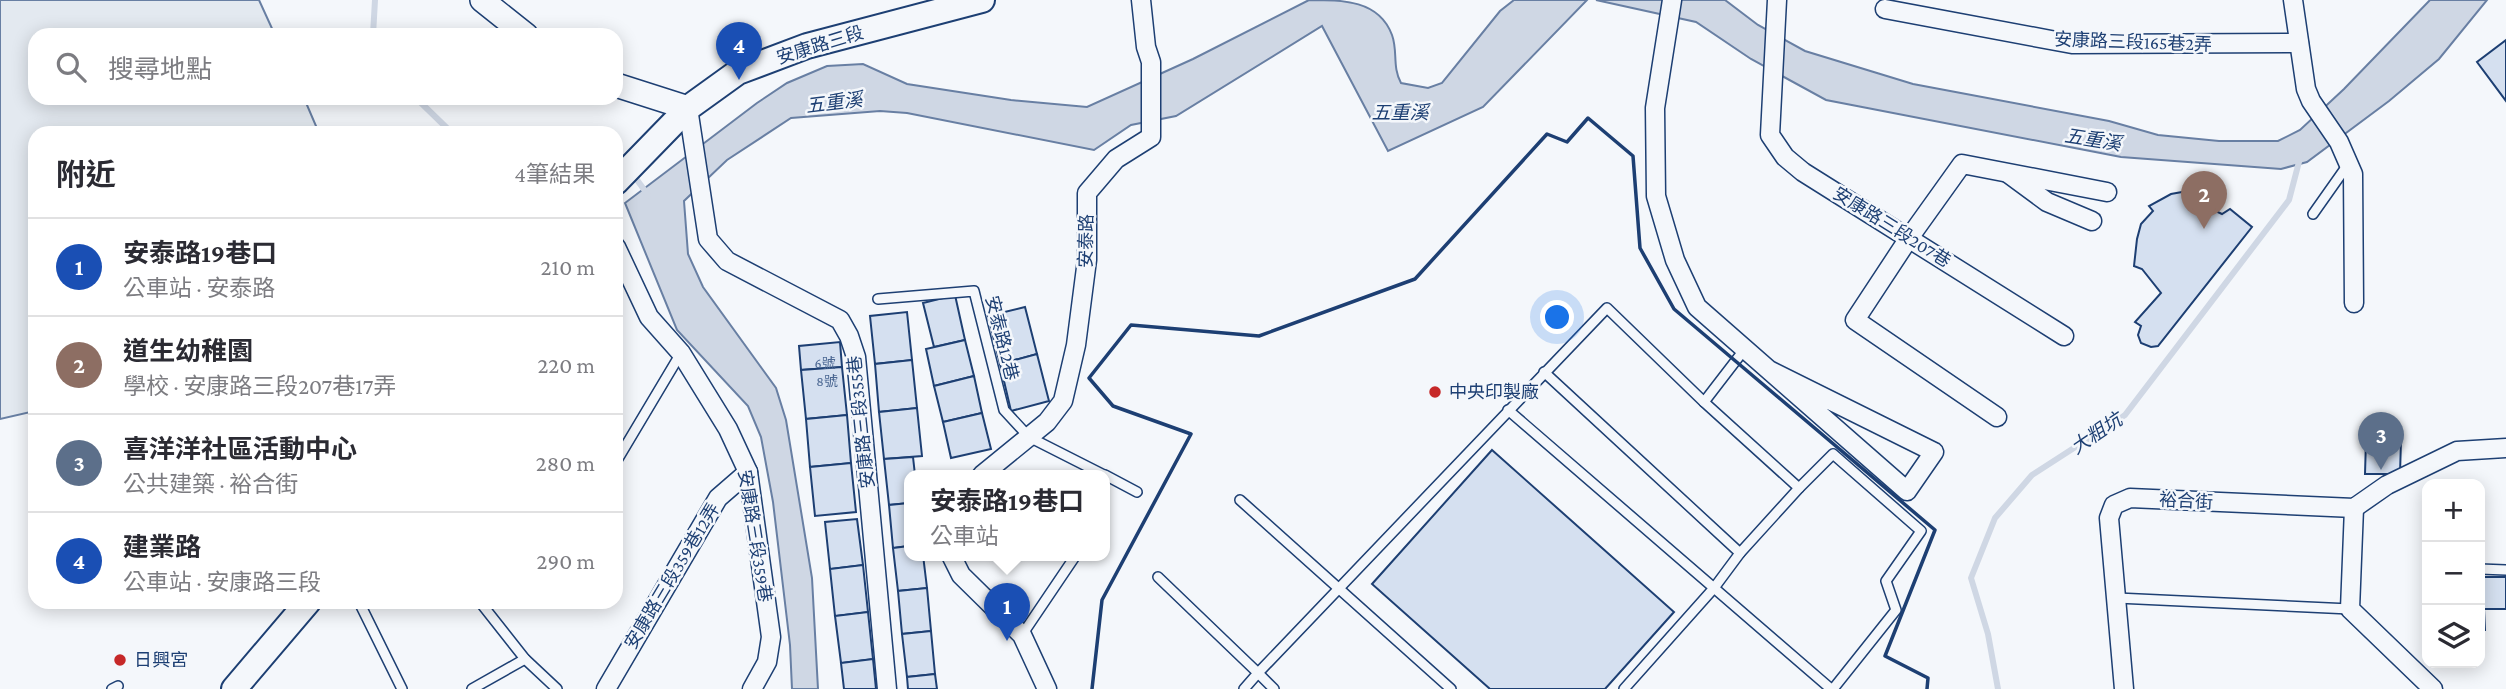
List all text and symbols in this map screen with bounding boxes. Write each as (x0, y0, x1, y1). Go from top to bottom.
pin: 4 (716, 22, 762, 80)
street label: 安康路三段 (774, 22, 866, 68)
search box (28, 28, 623, 105)
street label: 安康路三段165巷2弄 (2054, 29, 2212, 55)
icon: search (52, 48, 90, 86)
text: 搜尋地點 (108, 55, 212, 84)
water label: 五重溪 (804, 88, 867, 116)
water label: 五重溪 (1371, 102, 1431, 123)
water label: 五重溪 (2063, 125, 2126, 155)
text: 附近 (56, 158, 116, 191)
text: 4筆結果 (514, 161, 595, 187)
pin: 2 (2181, 171, 2227, 229)
street label: 安康路三段207巷 (1830, 183, 1954, 271)
street label: 安泰路 (1076, 214, 1096, 268)
text: 安泰路19巷口 (123, 239, 277, 268)
text: 1 (75, 254, 83, 280)
text: 210 m (541, 254, 595, 280)
text: 公車站 · 安泰路 (123, 275, 275, 301)
street label: 安泰路12巷 (982, 294, 1022, 382)
your location (1540, 300, 1574, 334)
text: 道生幼稚園 (123, 337, 253, 366)
text: 2 (73, 352, 85, 378)
text: 220 m (537, 352, 595, 378)
house number: 6號 (814, 355, 836, 371)
street label: 安康路三段355巷 (844, 355, 878, 489)
text: 學校 · 安康路三段207巷17弄 (123, 373, 396, 399)
house number: 8號 (816, 373, 838, 389)
place label: 中央印製廠 (1449, 382, 1539, 402)
marker: 中央印製廠 (1427, 384, 1443, 400)
water label: 大粗坑 (2067, 407, 2128, 458)
pin: 3 (2358, 412, 2404, 470)
text: 喜洋洋社區活動中心 (123, 435, 357, 464)
text: 3 (73, 450, 85, 476)
text: 280 m (536, 450, 595, 476)
street label: 安康路三段359巷 (735, 468, 775, 604)
popup (904, 470, 1110, 561)
text: 公共建築 · 裕合街 (123, 471, 298, 497)
map controls (2422, 479, 2485, 668)
button: + (2422, 479, 2485, 542)
text: 安泰路19巷口 (930, 487, 1084, 516)
street label: 裕合街 (2159, 490, 2213, 512)
street label: 安康路三段359巷12弄 (621, 500, 723, 652)
text: 公車站 (930, 523, 999, 549)
text: 建業路 (123, 533, 201, 562)
button: − (2422, 542, 2485, 605)
text: 4 (73, 548, 85, 574)
text: 290 m (537, 548, 595, 574)
text: 公車站 · 安康路三段 (123, 569, 321, 595)
pin: 1 (984, 583, 1030, 641)
button: layers (2422, 605, 2485, 668)
place label: 日興宮 (134, 650, 188, 670)
marker: 日興宮 (112, 652, 128, 668)

